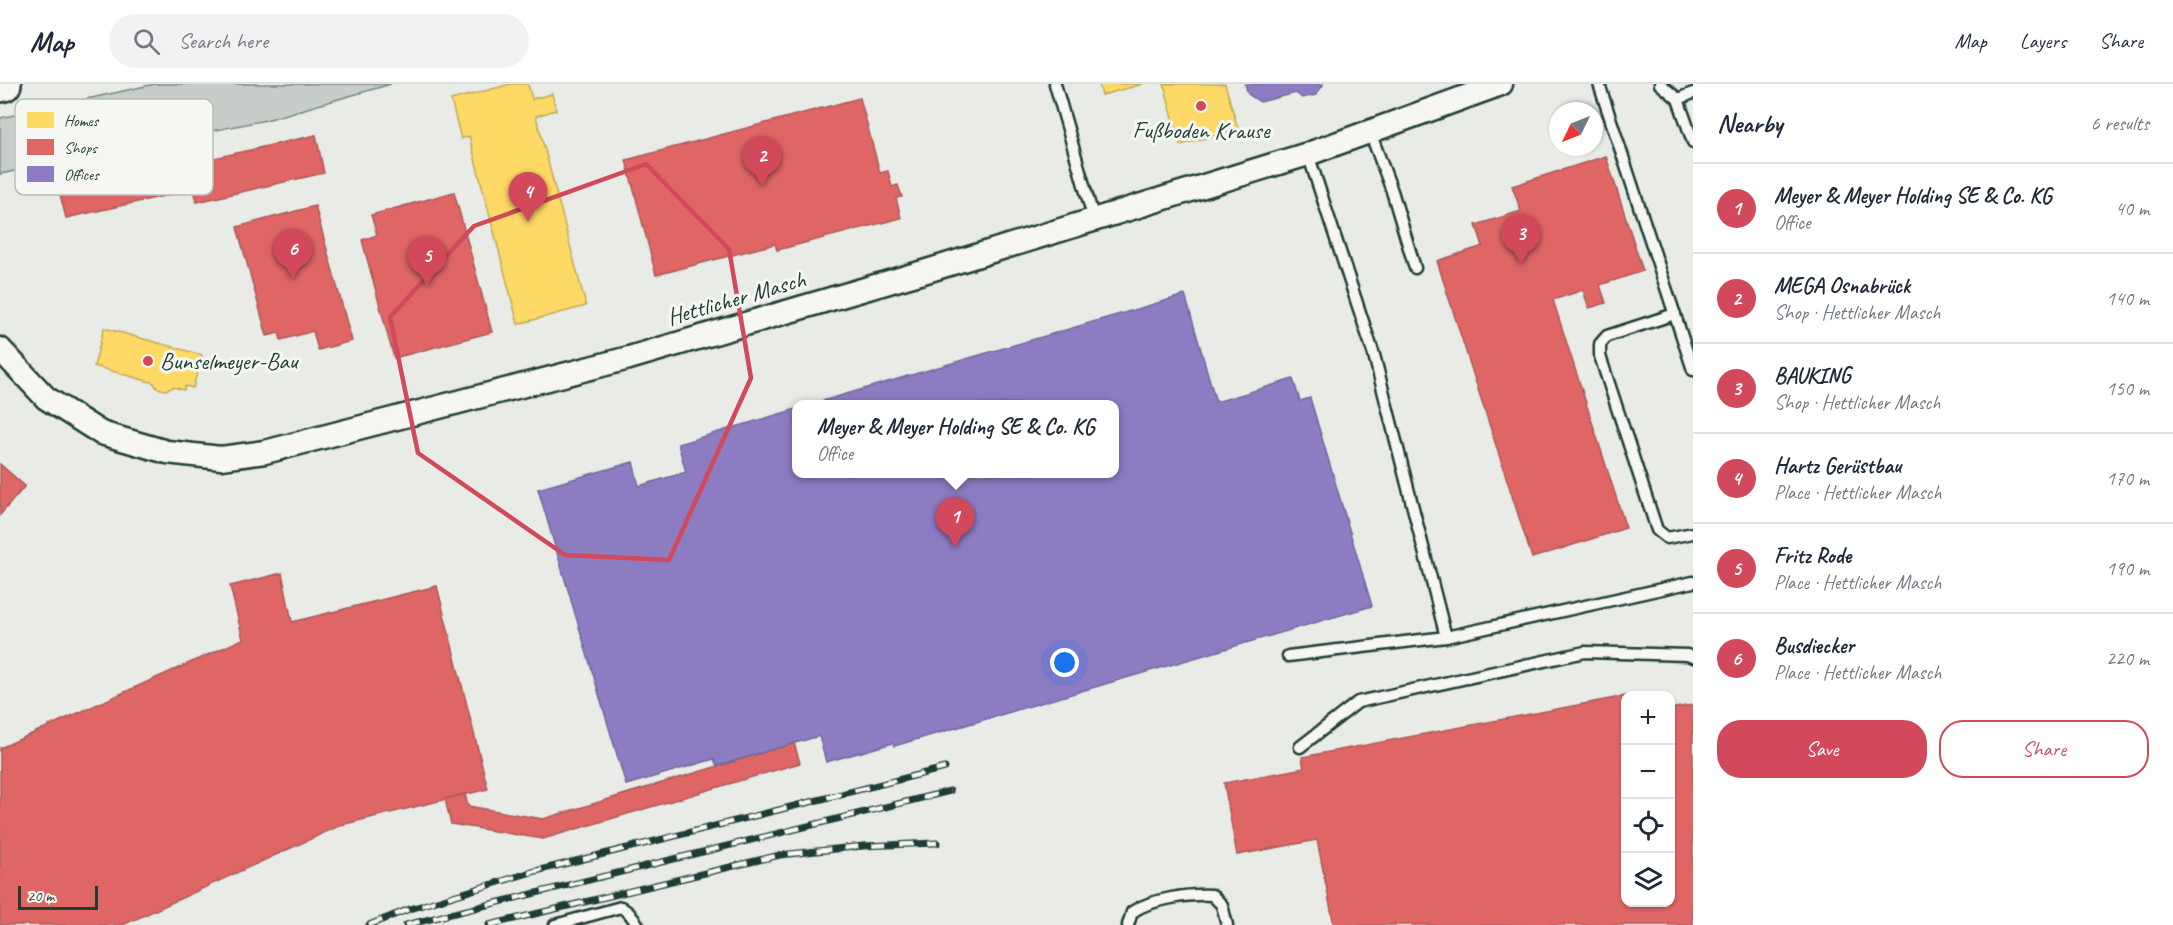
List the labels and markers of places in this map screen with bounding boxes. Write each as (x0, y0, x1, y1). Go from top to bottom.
marker: Fußboden Krause (1194, 99, 1208, 113)
place label: Fußboden Krause (1132, 115, 1272, 145)
pin: 2 (742, 136, 782, 186)
pin: 4 (508, 172, 548, 222)
pin: 3 (1502, 214, 1540, 264)
pin: 6 (274, 230, 312, 279)
pin: 5 (408, 236, 446, 286)
place label: Bunselmeyer-Bau (160, 346, 300, 376)
marker: Bunselmeyer-Bau (141, 354, 155, 368)
pin: 1 (936, 498, 974, 547)

